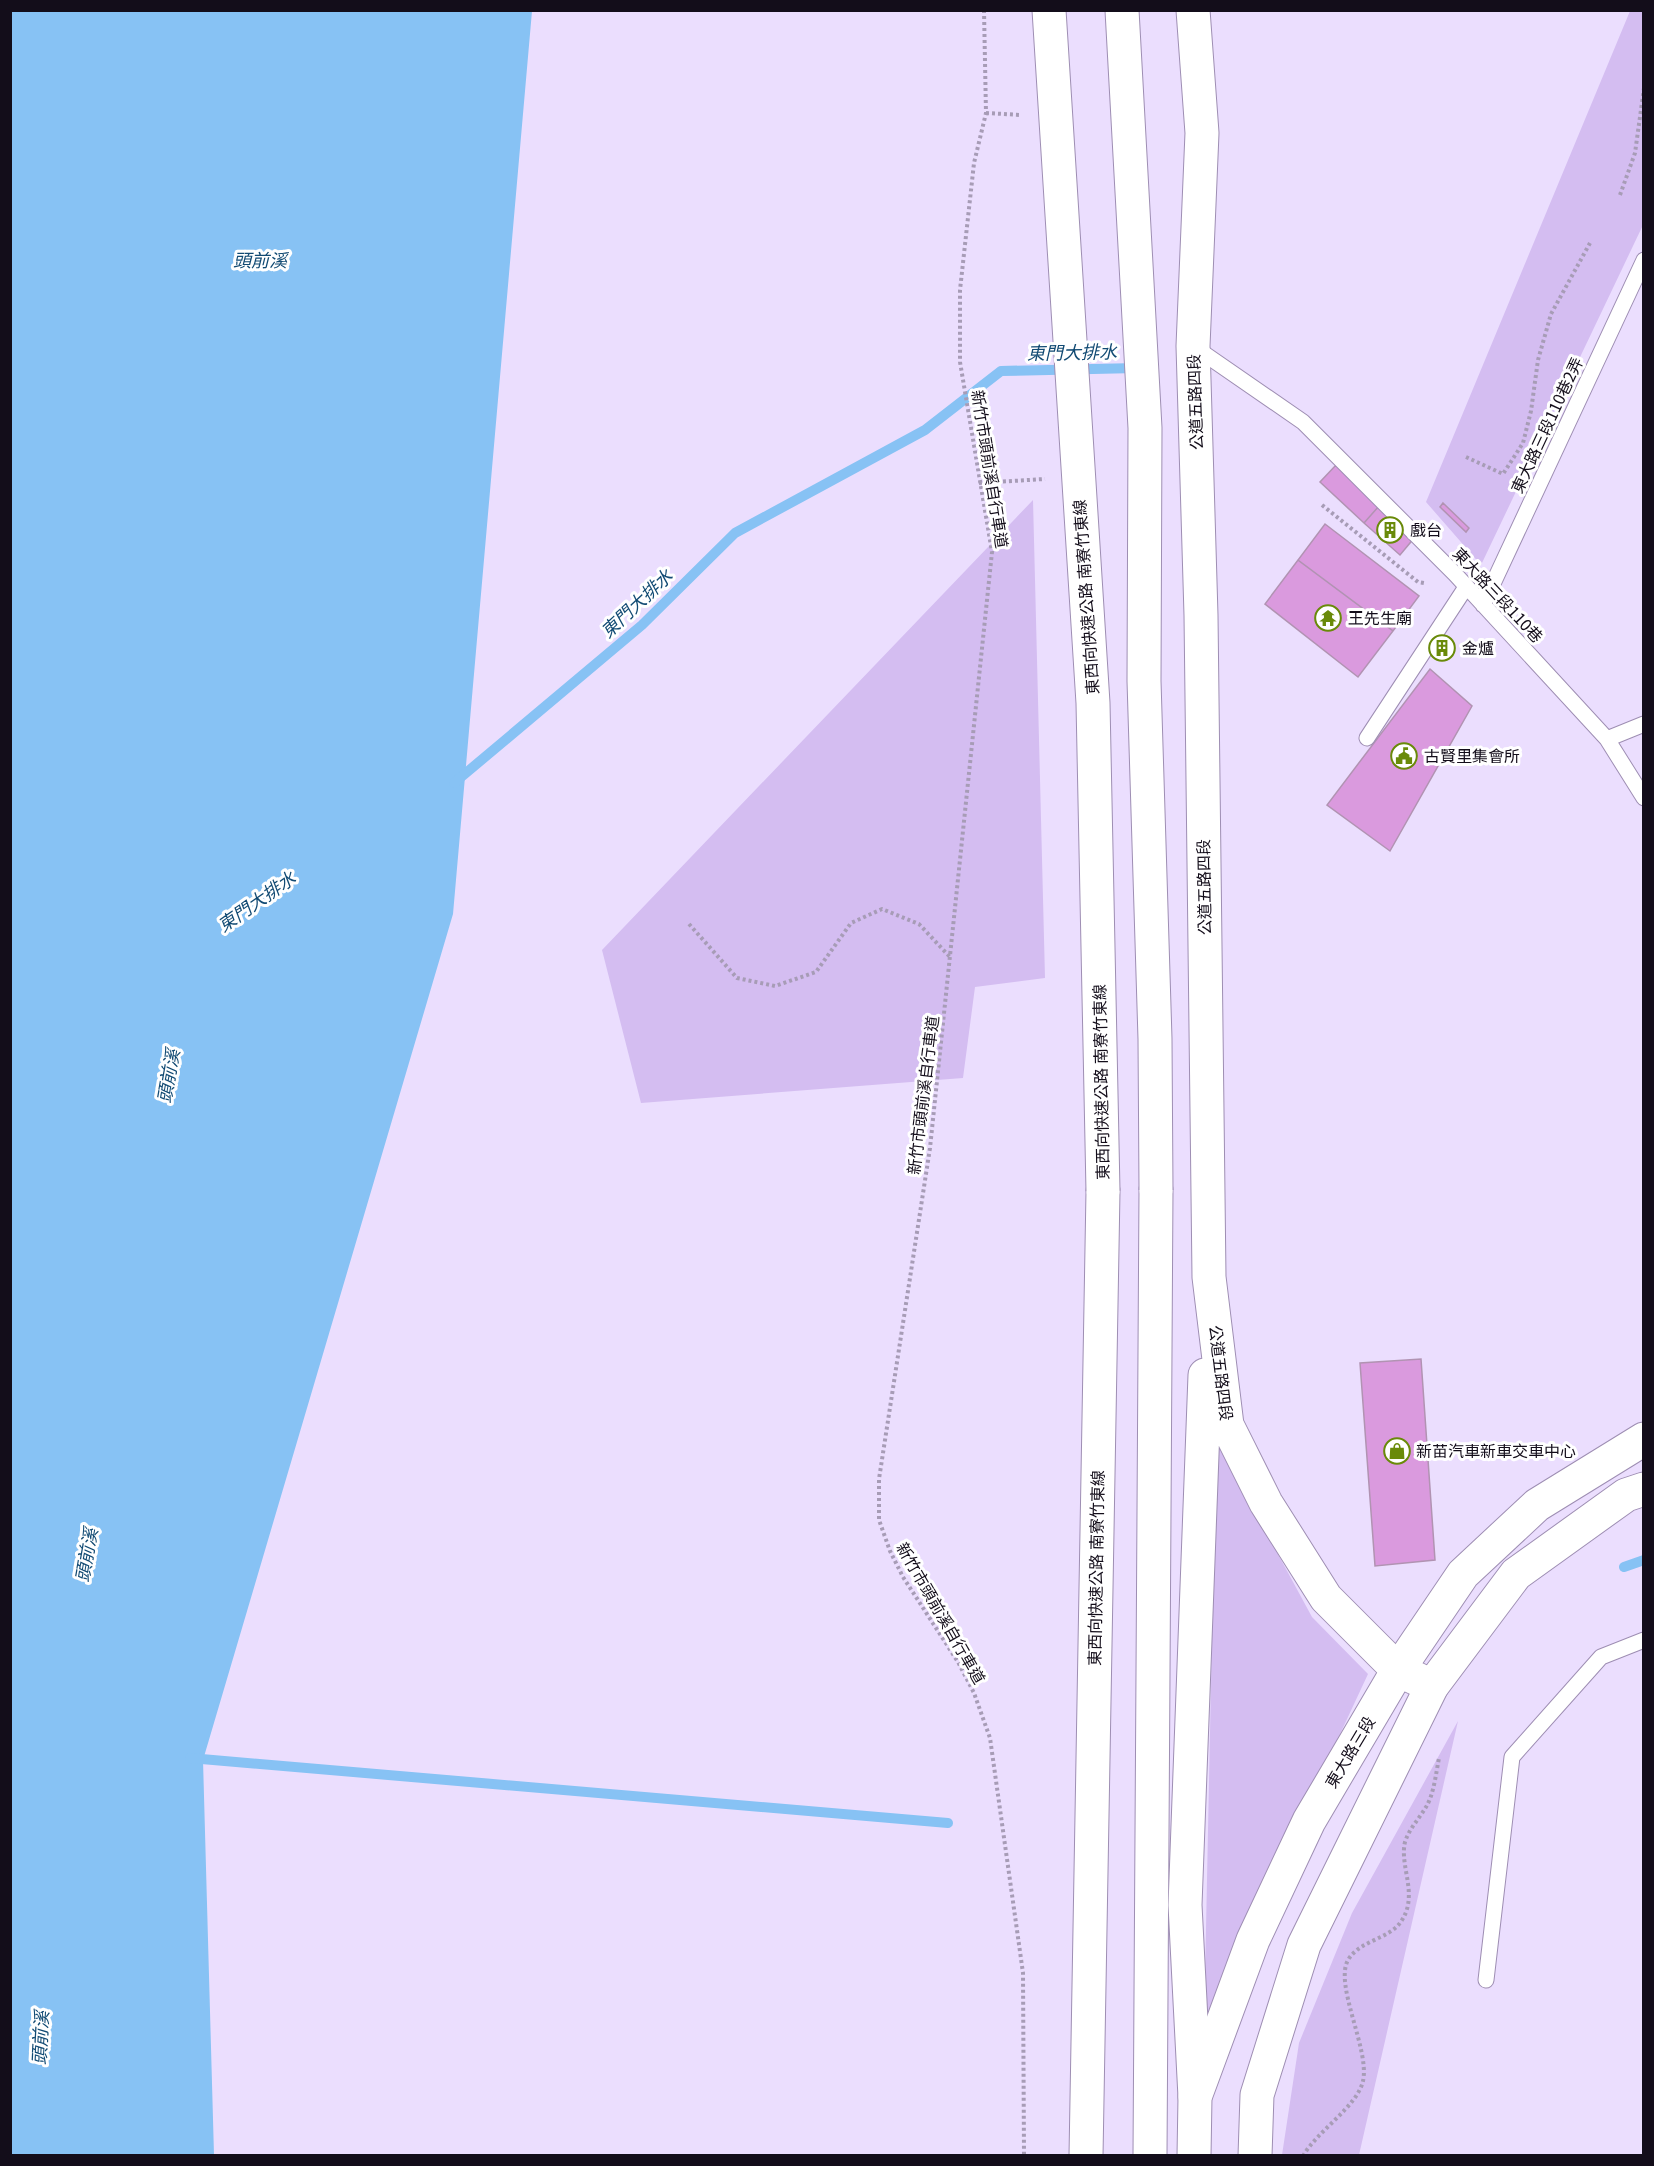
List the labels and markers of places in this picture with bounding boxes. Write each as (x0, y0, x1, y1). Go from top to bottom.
building icon: 戲台 (1375, 515, 1405, 545)
place label: 戲台 (1410, 517, 1442, 541)
temple icon: 王先生廟 (1313, 603, 1343, 633)
place label: 王先生廟 (1348, 605, 1412, 629)
building icon: 金爐 (1427, 633, 1457, 663)
place label: 金爐 (1462, 635, 1494, 659)
public building icon: 古賢里集會所 (1389, 741, 1419, 771)
place label: 古賢里集會所 (1424, 743, 1520, 767)
shop icon: 新苗汽車新車交車中心 (1382, 1436, 1412, 1466)
place label: 新苗汽車新車交車中心 (1416, 1438, 1576, 1462)

